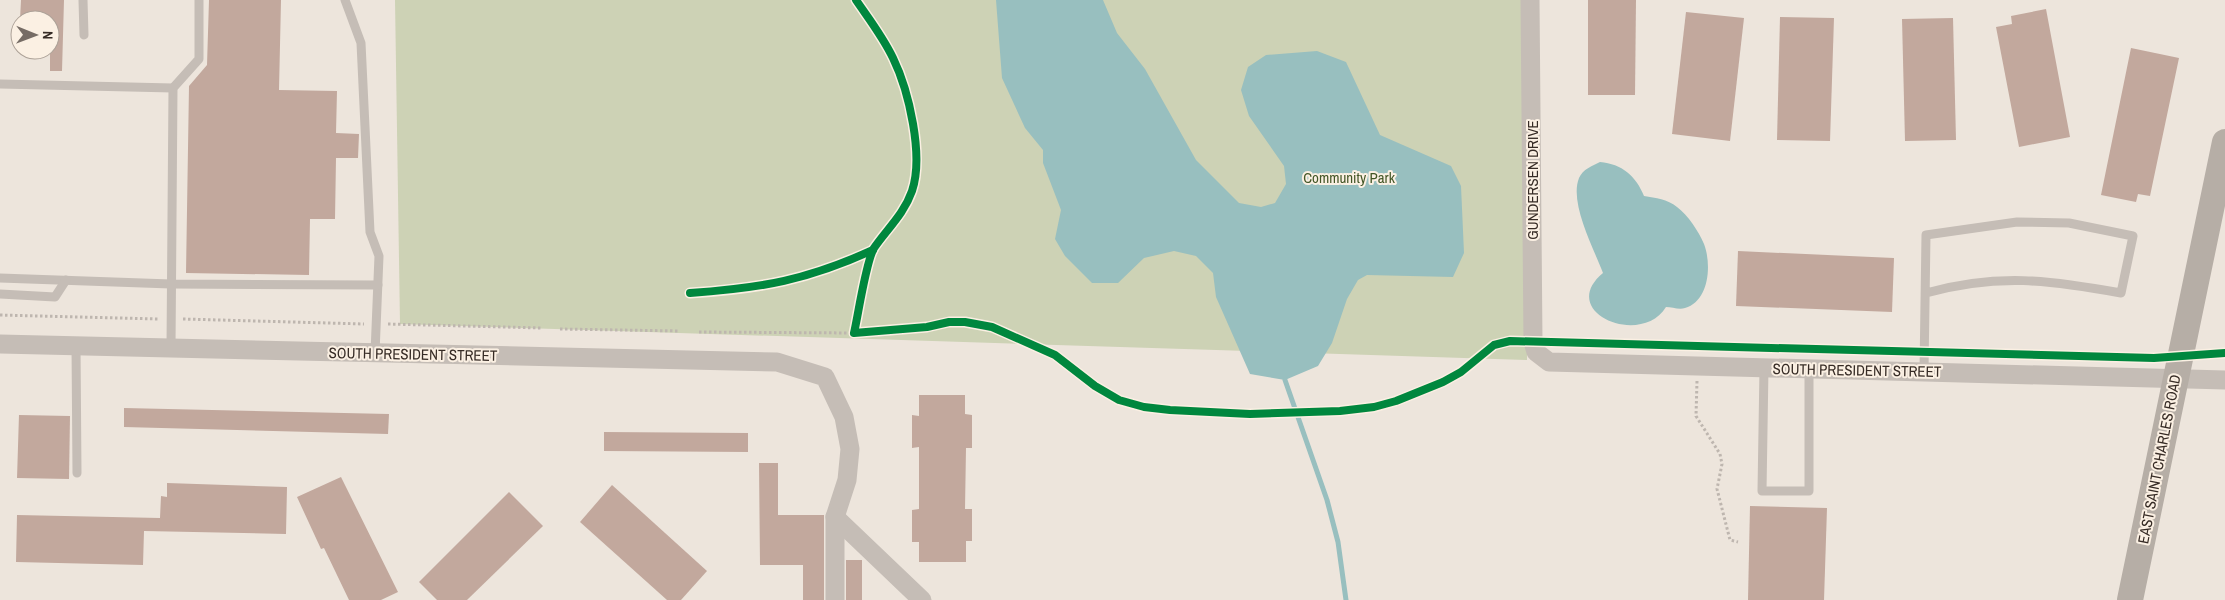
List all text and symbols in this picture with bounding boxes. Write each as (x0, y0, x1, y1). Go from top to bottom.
north arrow (10, 10, 60, 60)
text: N (39, 31, 57, 40)
street label: GUNDERSEN DRIVE (1522, 120, 1543, 240)
park label: Community Park (1303, 167, 1396, 188)
street label: SOUTH PRESIDENT STREET (329, 342, 498, 366)
street label: SOUTH PRESIDENT STREET (1773, 358, 1942, 382)
street label: EAST SAINT CHARLES ROAD (2132, 373, 2186, 545)

